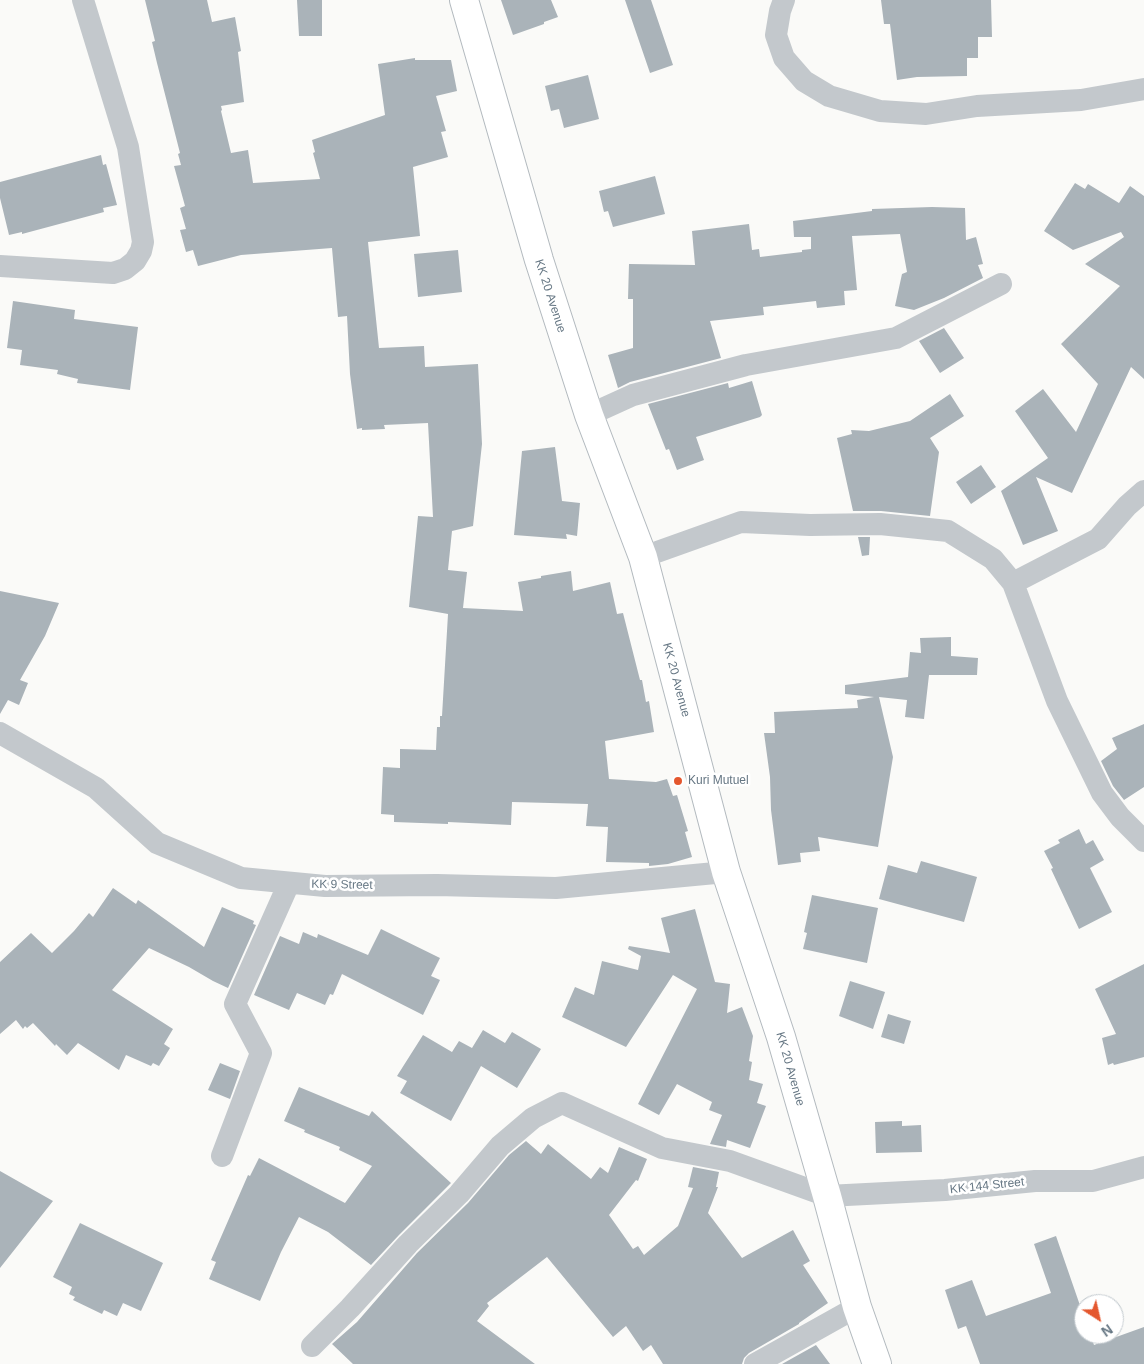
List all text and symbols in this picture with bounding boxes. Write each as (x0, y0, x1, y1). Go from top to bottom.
street label: KK 20 Avenue (531, 257, 569, 335)
street label: KK 20 Avenue (659, 641, 693, 719)
place label: Kuri Mutuel (688, 774, 749, 788)
marker: Kuri Mutuel (672, 775, 684, 787)
street label: KK 9 Street (311, 877, 373, 893)
street label: KK 20 Avenue (773, 1030, 807, 1108)
street label: KK 144 Street (949, 1175, 1025, 1197)
north arrow (1074, 1294, 1124, 1344)
text: N (1098, 1321, 1116, 1340)

